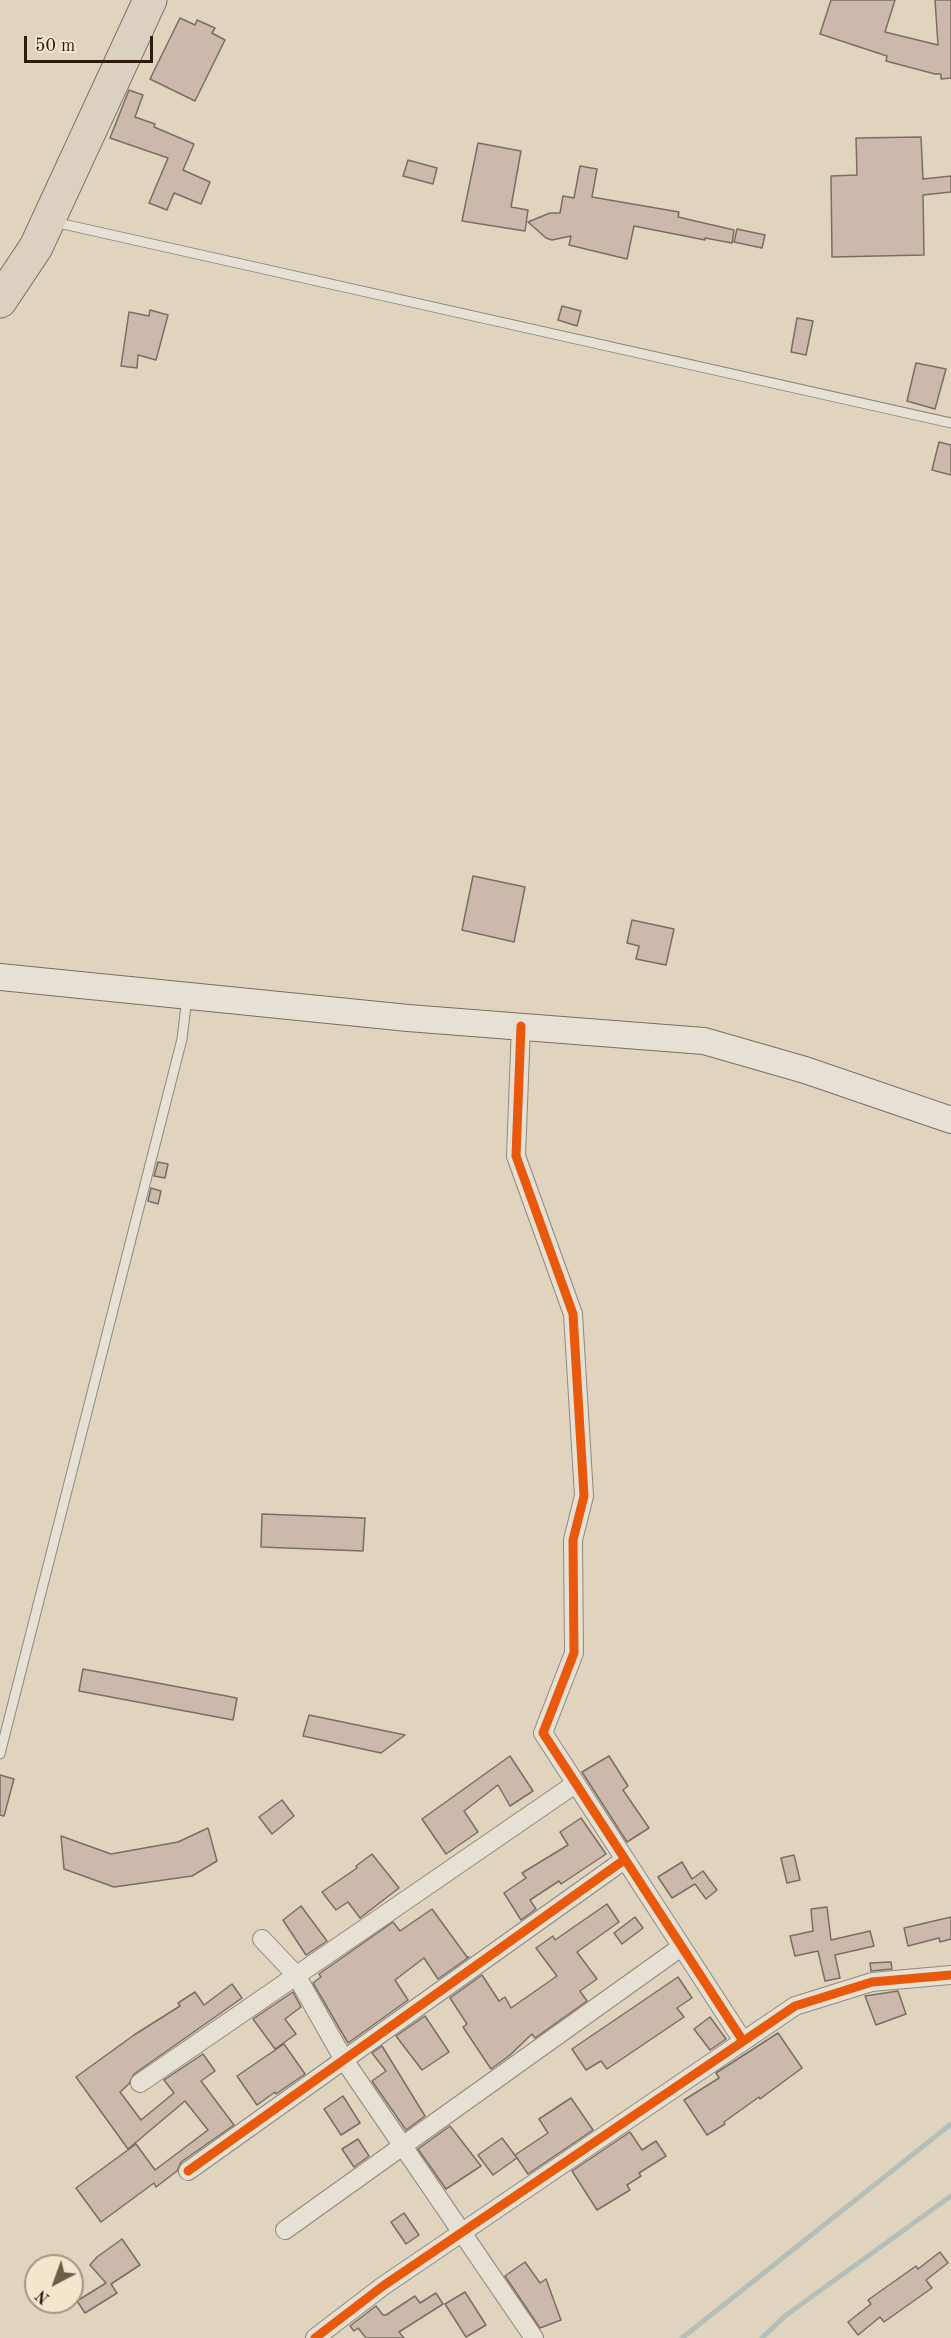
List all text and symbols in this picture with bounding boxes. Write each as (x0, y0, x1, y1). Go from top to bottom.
scale bar (27, 24, 156, 62)
text: 50 m (35, 37, 75, 55)
north arrow (24, 2254, 84, 2314)
text: N (34, 2286, 53, 2306)

